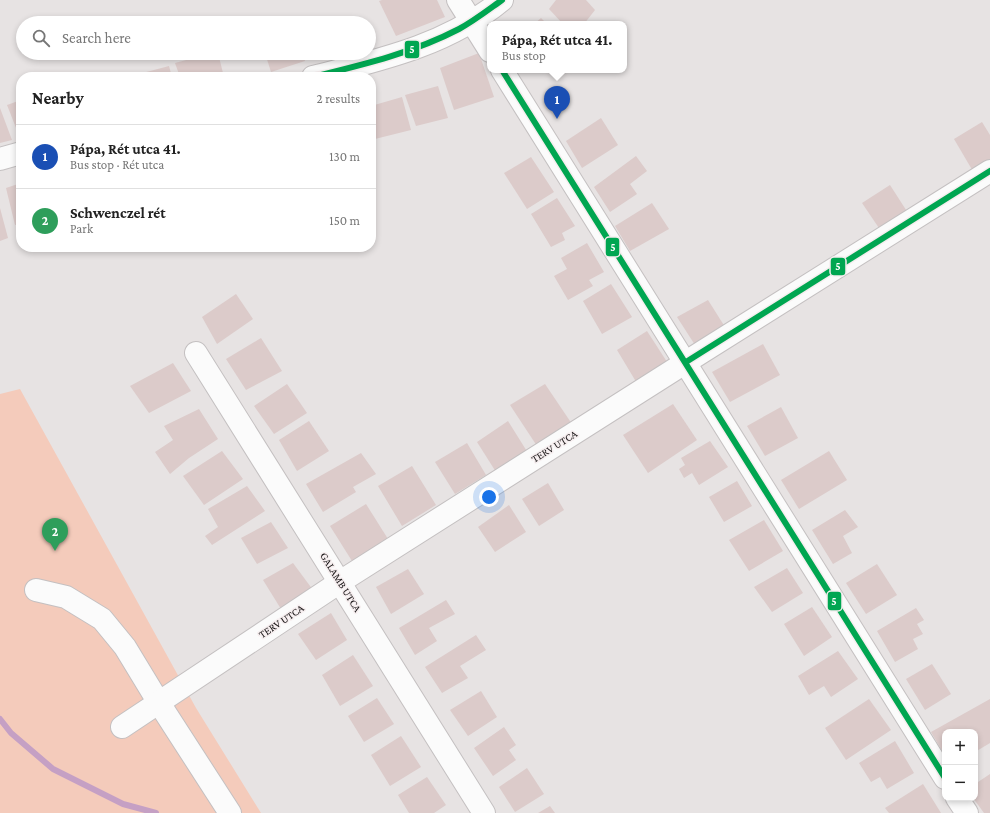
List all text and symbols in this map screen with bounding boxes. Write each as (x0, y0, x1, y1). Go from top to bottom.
search box (16, 16, 376, 60)
popup (487, 21, 627, 73)
icon: search (30, 27, 52, 49)
text: Search here (62, 30, 131, 46)
text: Pápa, Rét utca 41. (502, 32, 612, 48)
line badge: 5 (404, 40, 420, 59)
text: 5 (409, 43, 415, 55)
text: Bus stop (502, 48, 546, 63)
pin: 1 (544, 86, 570, 119)
text: Nearby (32, 89, 84, 108)
text: 2 results (317, 91, 360, 106)
text: Pápa, Rét utca 41. (70, 141, 181, 157)
text: 1 (43, 149, 47, 164)
text: 130 m (329, 149, 360, 164)
text: Bus stop · Rét utca (70, 157, 164, 172)
text: Schwenczel rét (70, 205, 166, 221)
text: 2 (42, 213, 48, 228)
text: 150 m (329, 213, 360, 228)
text: Park (70, 221, 93, 236)
line badge: 5 (605, 237, 620, 257)
text: 5 (610, 241, 616, 253)
line badge: 5 (830, 257, 846, 276)
text: 5 (835, 260, 841, 272)
street label: TERV UTCA (529, 427, 580, 465)
your location (479, 487, 499, 507)
pin: 2 (42, 518, 68, 551)
street label: GALAMB UTCA (318, 550, 364, 615)
line badge: 5 (827, 591, 842, 611)
text: 5 (831, 595, 837, 607)
street label: TERV UTCA (256, 601, 306, 640)
map controls (942, 729, 978, 801)
button: + (942, 729, 978, 765)
button: − (942, 765, 978, 801)

